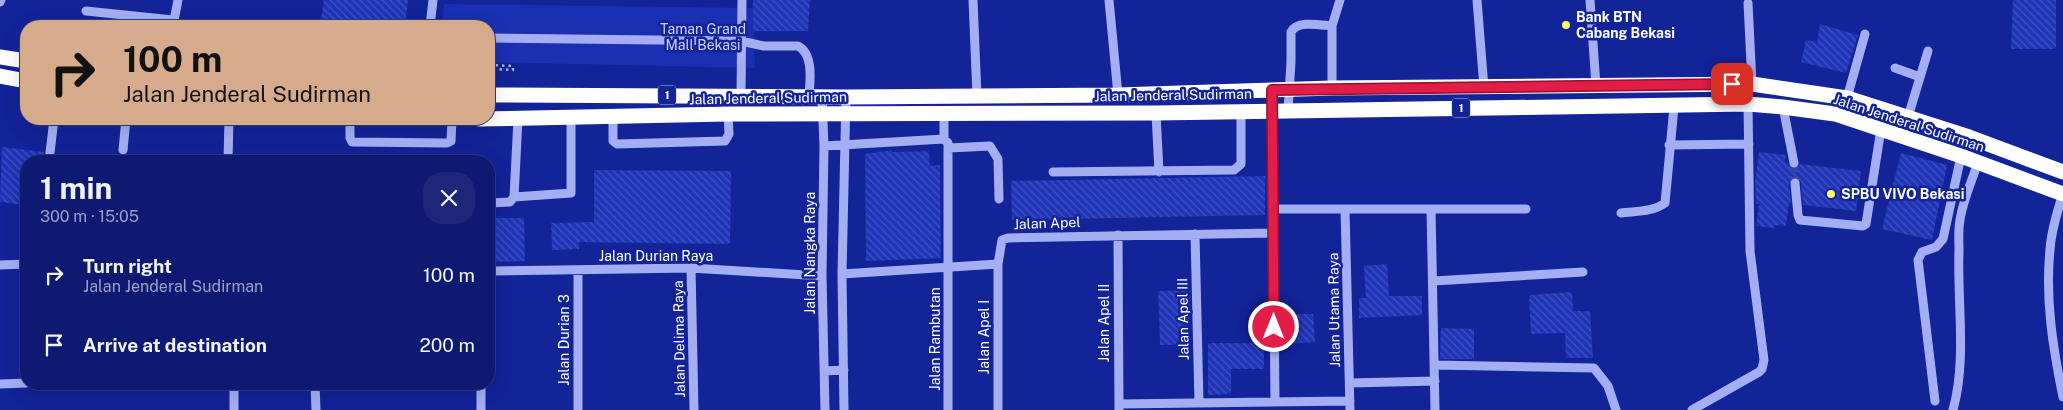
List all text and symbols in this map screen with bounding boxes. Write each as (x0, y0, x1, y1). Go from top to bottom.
place label: Bank BTN Cabang Bekasi (1576, 9, 1675, 41)
marker: Bank BTN Cabang Bekasi (1560, 19, 1572, 31)
park label: Taman Grand Mall Bekasi (660, 21, 746, 53)
text: 100 m (123, 39, 222, 80)
icon: right (40, 40, 105, 105)
pin (1711, 63, 1753, 105)
icon: arrive (1718, 70, 1746, 98)
text: Jalan Jenderal Sudirman (123, 81, 371, 107)
road number: 1 (658, 86, 676, 104)
street label: Jalan Jenderal Sudirman (1094, 86, 1252, 104)
street label: Jalan Jenderal Sudirman (689, 89, 847, 107)
street label: Jalan Jenderal Sudirman (1831, 91, 1987, 155)
road number: 1 (1452, 99, 1470, 118)
text: 1 min (40, 170, 112, 206)
button: close (423, 172, 475, 224)
place label: SPBU VIVO Bekasi (1841, 186, 1964, 202)
marker: SPBU VIVO Bekasi (1825, 188, 1837, 200)
street label: Jalan Nangka Raya (802, 192, 818, 314)
text: 300 m · 15:05 (40, 207, 139, 226)
street label: Jalan Apel (1013, 214, 1081, 232)
street label: Jalan Durian Raya (599, 248, 713, 264)
street label: Jalan Utama Raya (1325, 252, 1343, 368)
text: Turn right (83, 255, 172, 277)
icon: right (40, 261, 68, 289)
text: 100 m (423, 264, 475, 286)
text: Jalan Jenderal Sudirman (83, 277, 263, 296)
street label: Jalan Apel III (1174, 278, 1192, 360)
street label: Jalan Delima Raya (670, 280, 688, 398)
street label: Jalan Apel II (1096, 284, 1112, 362)
street label: Jalan Rambutan (927, 287, 943, 391)
street label: Jalan Durian 3 (556, 294, 572, 386)
street label: Jalan Apel I (976, 300, 992, 374)
position arrow (1247, 300, 1299, 352)
icon: arrive (40, 331, 68, 359)
text: Arrive at destination (83, 334, 267, 356)
text: 200 m (419, 334, 475, 356)

